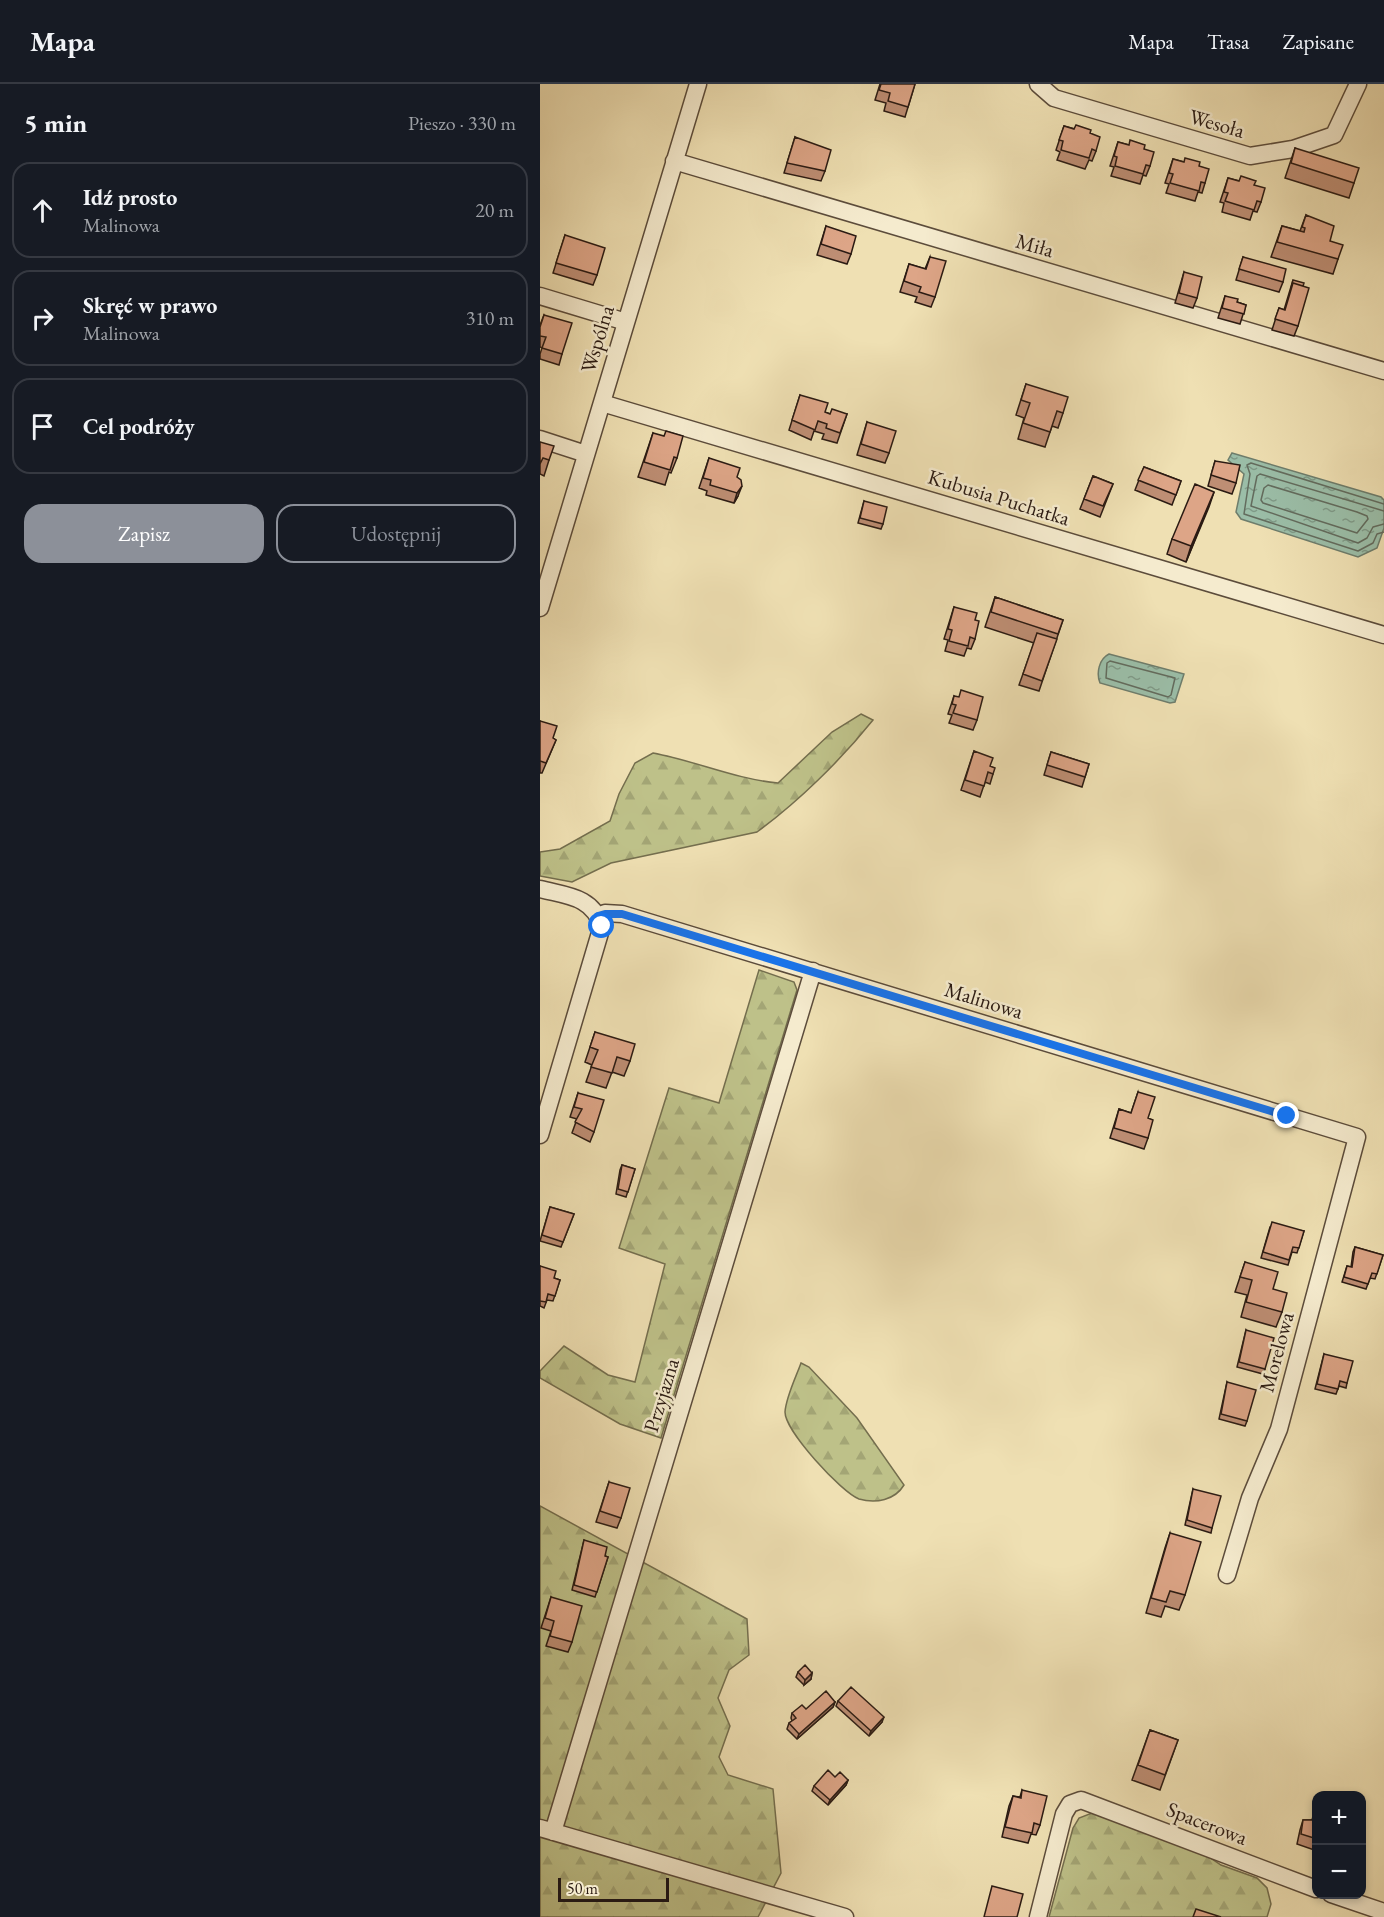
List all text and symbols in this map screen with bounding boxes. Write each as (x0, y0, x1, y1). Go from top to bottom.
text: Mapa (30, 23, 95, 59)
text: Mapa (1128, 28, 1174, 55)
text: Trasa (1207, 28, 1249, 55)
text: Zapisane (1282, 28, 1354, 55)
street label: Wesoła (1186, 102, 1248, 144)
text: 5 min (24, 106, 87, 140)
text: Pieszo · 330 m (408, 110, 516, 136)
text: Idź prosto (83, 183, 177, 212)
icon: ahead (26, 194, 59, 227)
text: 20 m (475, 197, 514, 223)
text: Malinowa (83, 212, 160, 238)
street label: Miła (1013, 227, 1058, 263)
text: Skręć w prawo (83, 291, 217, 320)
street label: Wspólna (574, 301, 620, 376)
icon: right (26, 302, 59, 335)
text: 310 m (466, 305, 514, 331)
text: Malinowa (83, 320, 160, 346)
icon: arrive (26, 410, 59, 443)
text: Cel podróży (83, 412, 195, 441)
street label: Kubusia Puchatka (925, 463, 1074, 532)
button: Zapisz (24, 504, 264, 563)
button: Udostępnij (276, 504, 516, 563)
route start (588, 912, 614, 938)
street label: Malinowa (941, 975, 1027, 1025)
route end (1273, 1102, 1299, 1128)
street label: Morelowa (1252, 1308, 1300, 1395)
street label: Przyjazna (637, 1354, 685, 1435)
map controls (1312, 1791, 1366, 1899)
button: + (1312, 1791, 1366, 1845)
street label: Spacerowa (1163, 1795, 1252, 1851)
button: − (1312, 1845, 1366, 1899)
scale bar (558, 1875, 669, 1902)
text: 50 m (567, 1878, 598, 1899)

